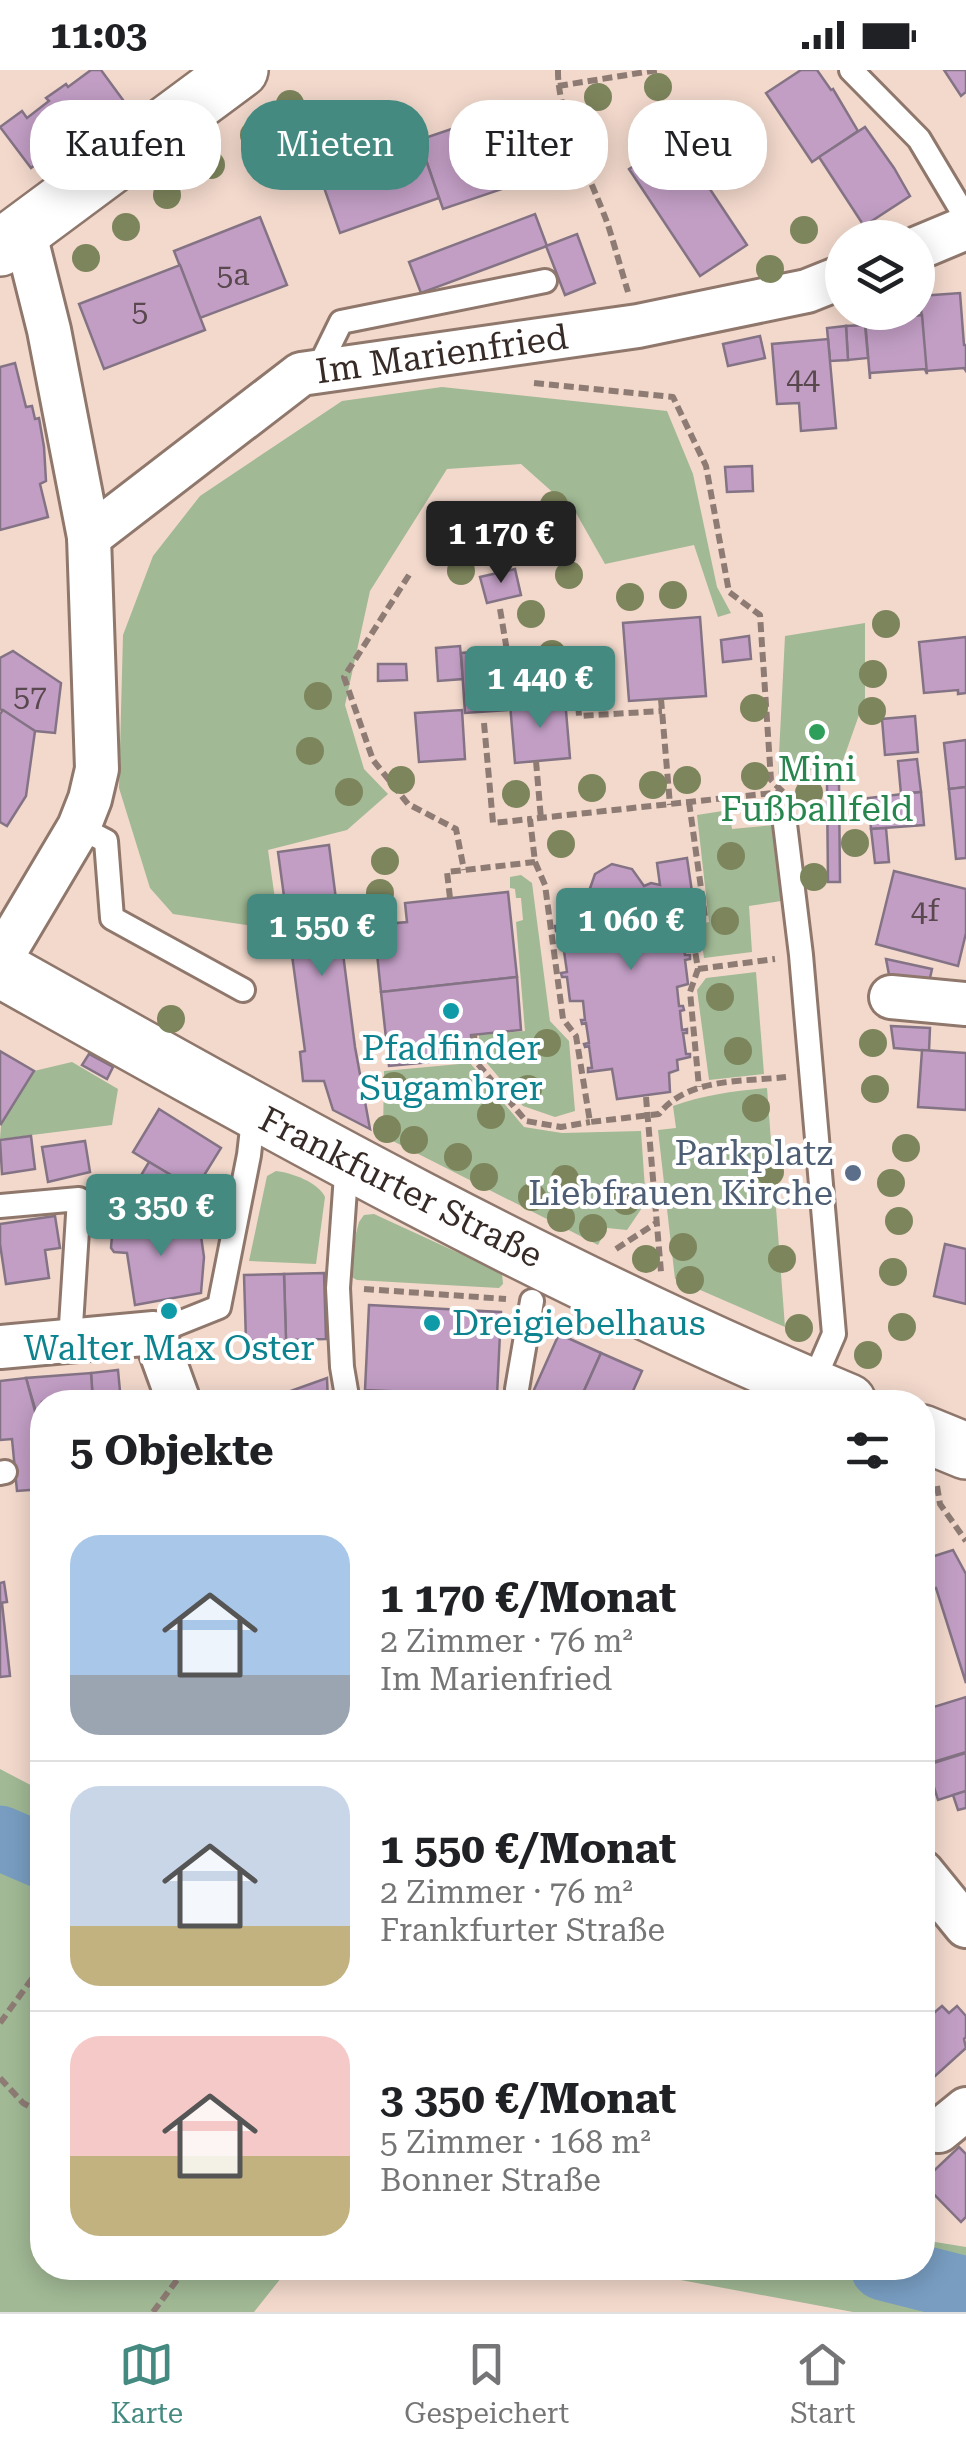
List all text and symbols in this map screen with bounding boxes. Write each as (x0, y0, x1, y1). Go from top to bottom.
text: 11:03 (50, 13, 147, 57)
chip: Kaufen (30, 100, 221, 190)
chip: Mieten (241, 100, 429, 190)
chip: Filter (449, 100, 608, 190)
chip: Neu (628, 100, 767, 190)
map controls (825, 220, 935, 330)
button: layers (825, 220, 935, 330)
house number: 5a (216, 257, 250, 292)
house number: 5 (132, 293, 148, 328)
street label: Im Marienfried (313, 317, 571, 392)
house number: 44 (786, 361, 820, 396)
pin: 1 170 € (409, 501, 593, 586)
text: 1 170 € (448, 514, 554, 552)
pin: 1 440 € (448, 646, 632, 731)
text: 1 440 € (487, 659, 593, 697)
house number: 57 (13, 678, 47, 713)
marker: Mini Fußballfeld (806, 721, 828, 743)
place label: Mini Fußballfeld (720, 749, 914, 830)
pin: 1 060 € (539, 888, 723, 973)
house number: 4f (911, 893, 941, 928)
pin: 1 550 € (230, 894, 414, 979)
text: 1 060 € (578, 901, 684, 939)
text: 1 550 € (269, 907, 375, 945)
marker: Pfadfinder Sugambrer (440, 1000, 462, 1022)
place label: Pfadfinder Sugambrer (359, 1028, 543, 1109)
street label: Frankfurter Straße (253, 1098, 549, 1277)
place label: Parkplatz Liebfrauen Kirche (528, 1133, 833, 1214)
marker: Parkplatz Liebfrauen Kirche (842, 1162, 864, 1184)
pin: 3 350 € (69, 1174, 253, 1259)
text: 3 350 € (108, 1187, 214, 1225)
marker: Walter Max Oster (158, 1300, 180, 1322)
place label: Dreigiebelhaus (452, 1303, 706, 1344)
marker: Dreigiebelhaus (421, 1312, 443, 1334)
place label: Walter Max Oster (23, 1328, 315, 1369)
icon: filters (840, 1423, 895, 1478)
text: 5 Objekte (70, 1426, 274, 1475)
text: 1 170 €/Monat (380, 1573, 676, 1622)
icon: home (150, 1575, 270, 1695)
text: 2 Zimmer · 76 m² (380, 1622, 633, 1660)
text: Im Marienfried (380, 1660, 612, 1698)
text: 1 550 €/Monat (380, 1824, 676, 1873)
icon: home (150, 1826, 270, 1946)
text: 2 Zimmer · 76 m² (380, 1873, 633, 1911)
text: Frankfurter Straße (380, 1911, 665, 1949)
text: 3 350 €/Monat (380, 2074, 676, 2123)
icon: home (150, 2076, 270, 2196)
text: 5 Zimmer · 168 m² (380, 2123, 651, 2161)
text: Bonner Straße (380, 2161, 601, 2199)
tab: Karte (111, 2337, 183, 2430)
tab: Gespeichert (404, 2337, 569, 2430)
tab: Start (790, 2337, 855, 2430)

